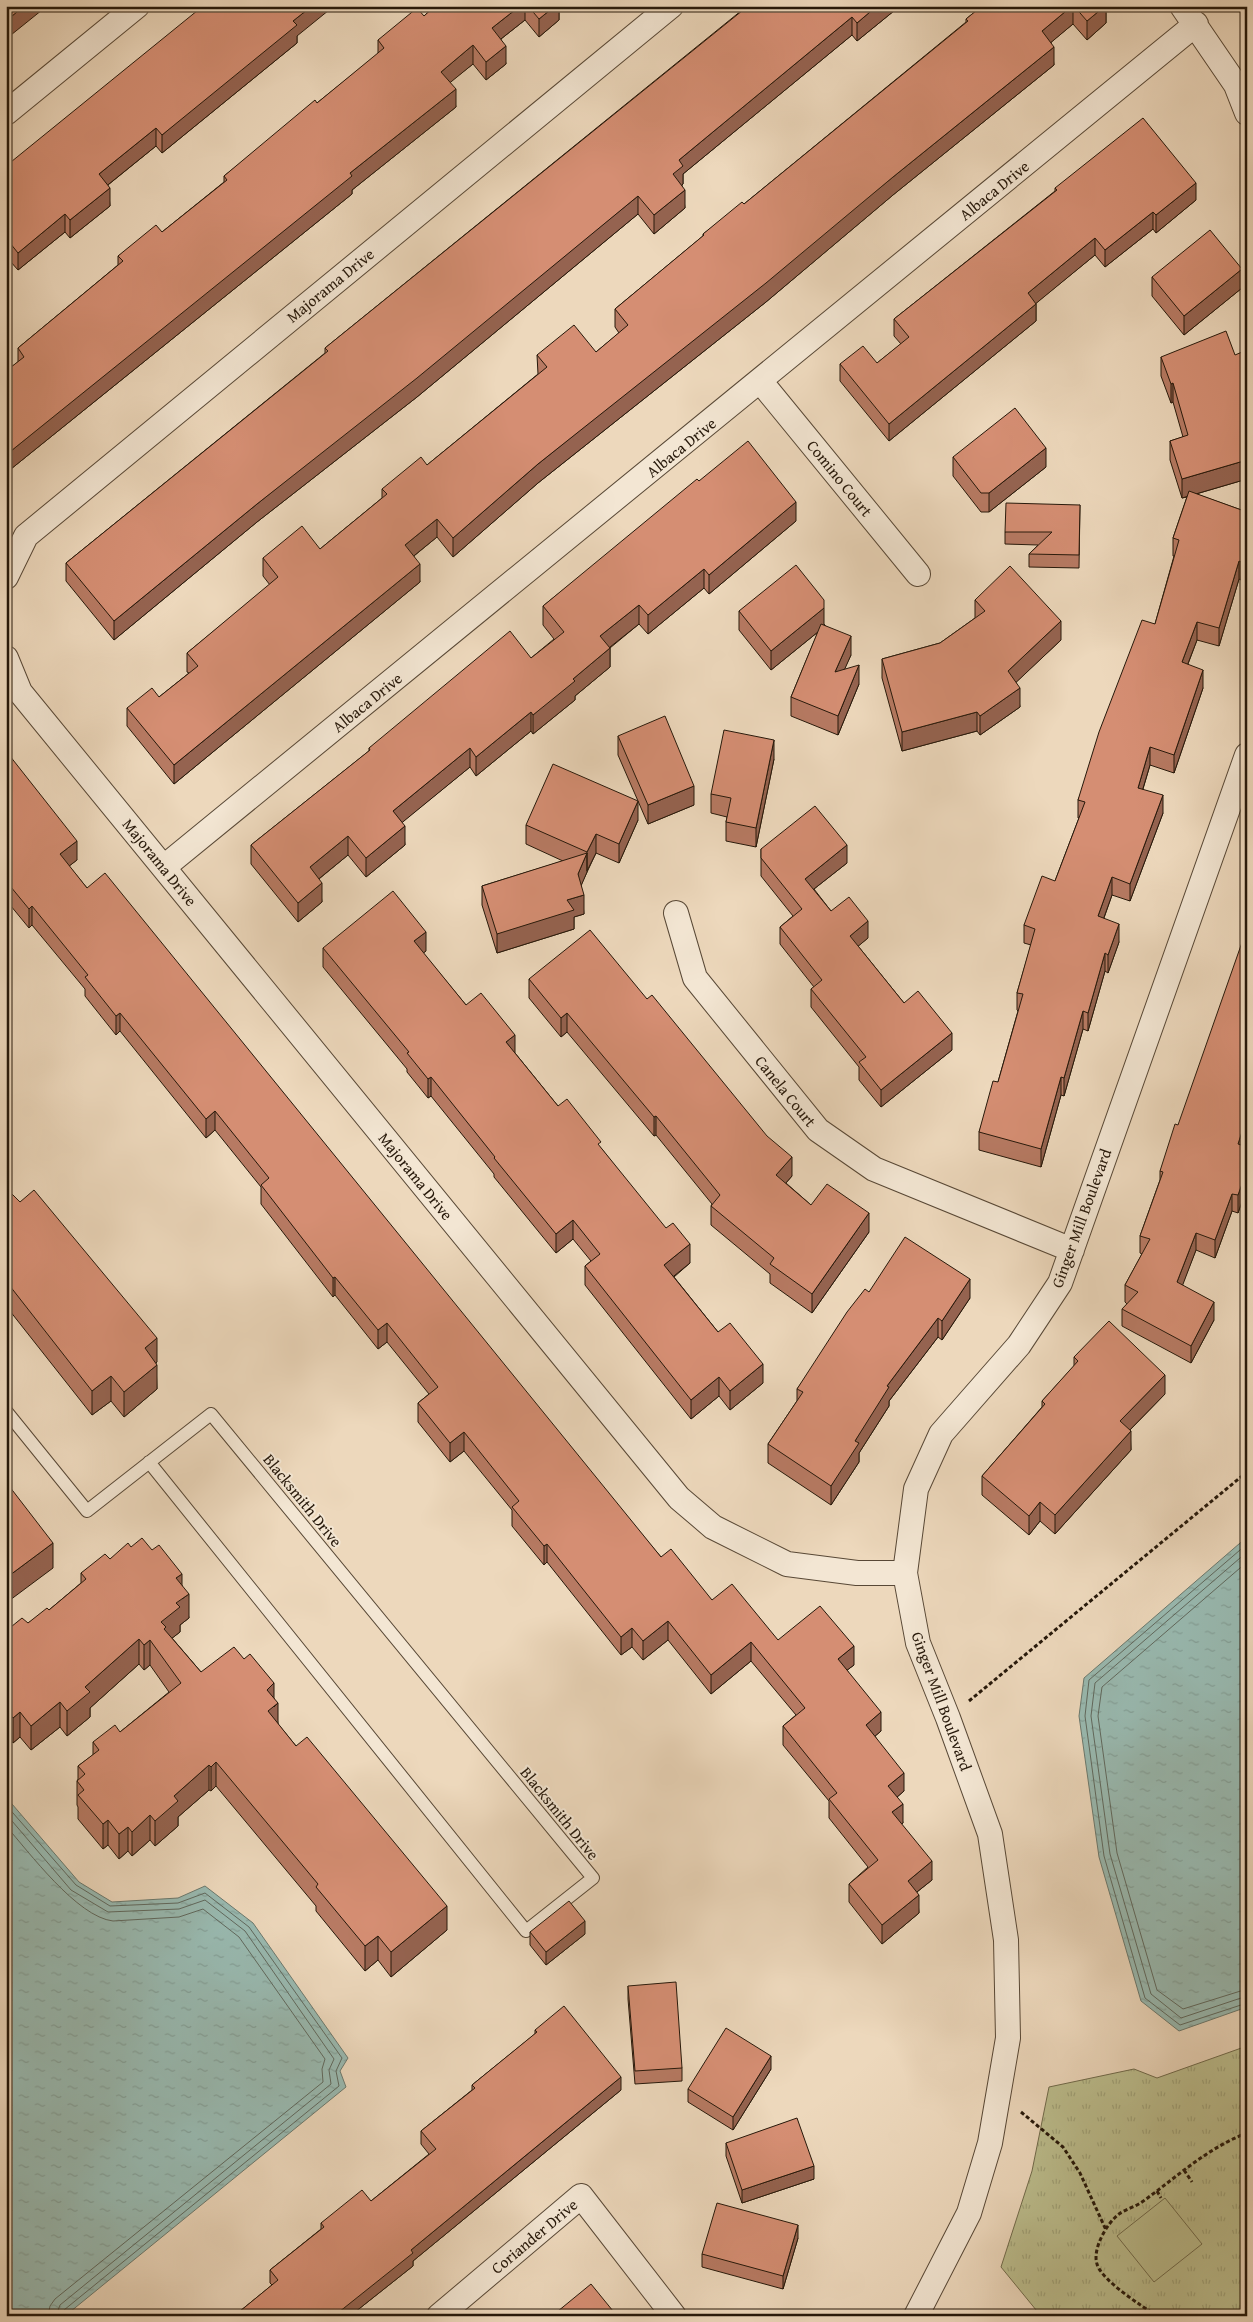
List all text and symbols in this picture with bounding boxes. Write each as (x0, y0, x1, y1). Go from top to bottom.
street label: Albaca Drive (954, 154, 1034, 226)
street label: Majorama Drive (281, 242, 379, 328)
street label: Albaca Drive (641, 411, 721, 483)
street label: Comino Court (801, 434, 879, 522)
street label: Albaca Drive (327, 666, 407, 738)
street label: Majorama Drive (117, 813, 203, 911)
street label: Canela Court (750, 1050, 823, 1132)
street label: Majorama Drive (373, 1127, 459, 1225)
street label: Ginger Mill Boulevard (1045, 1145, 1118, 1291)
street label: Blacksmith Drive (258, 1448, 348, 1552)
street label: Ginger Mill Boulevard (906, 1628, 979, 1774)
street label: Blacksmith Drive (515, 1761, 605, 1865)
street label: Coriander Drive (485, 2193, 583, 2279)

